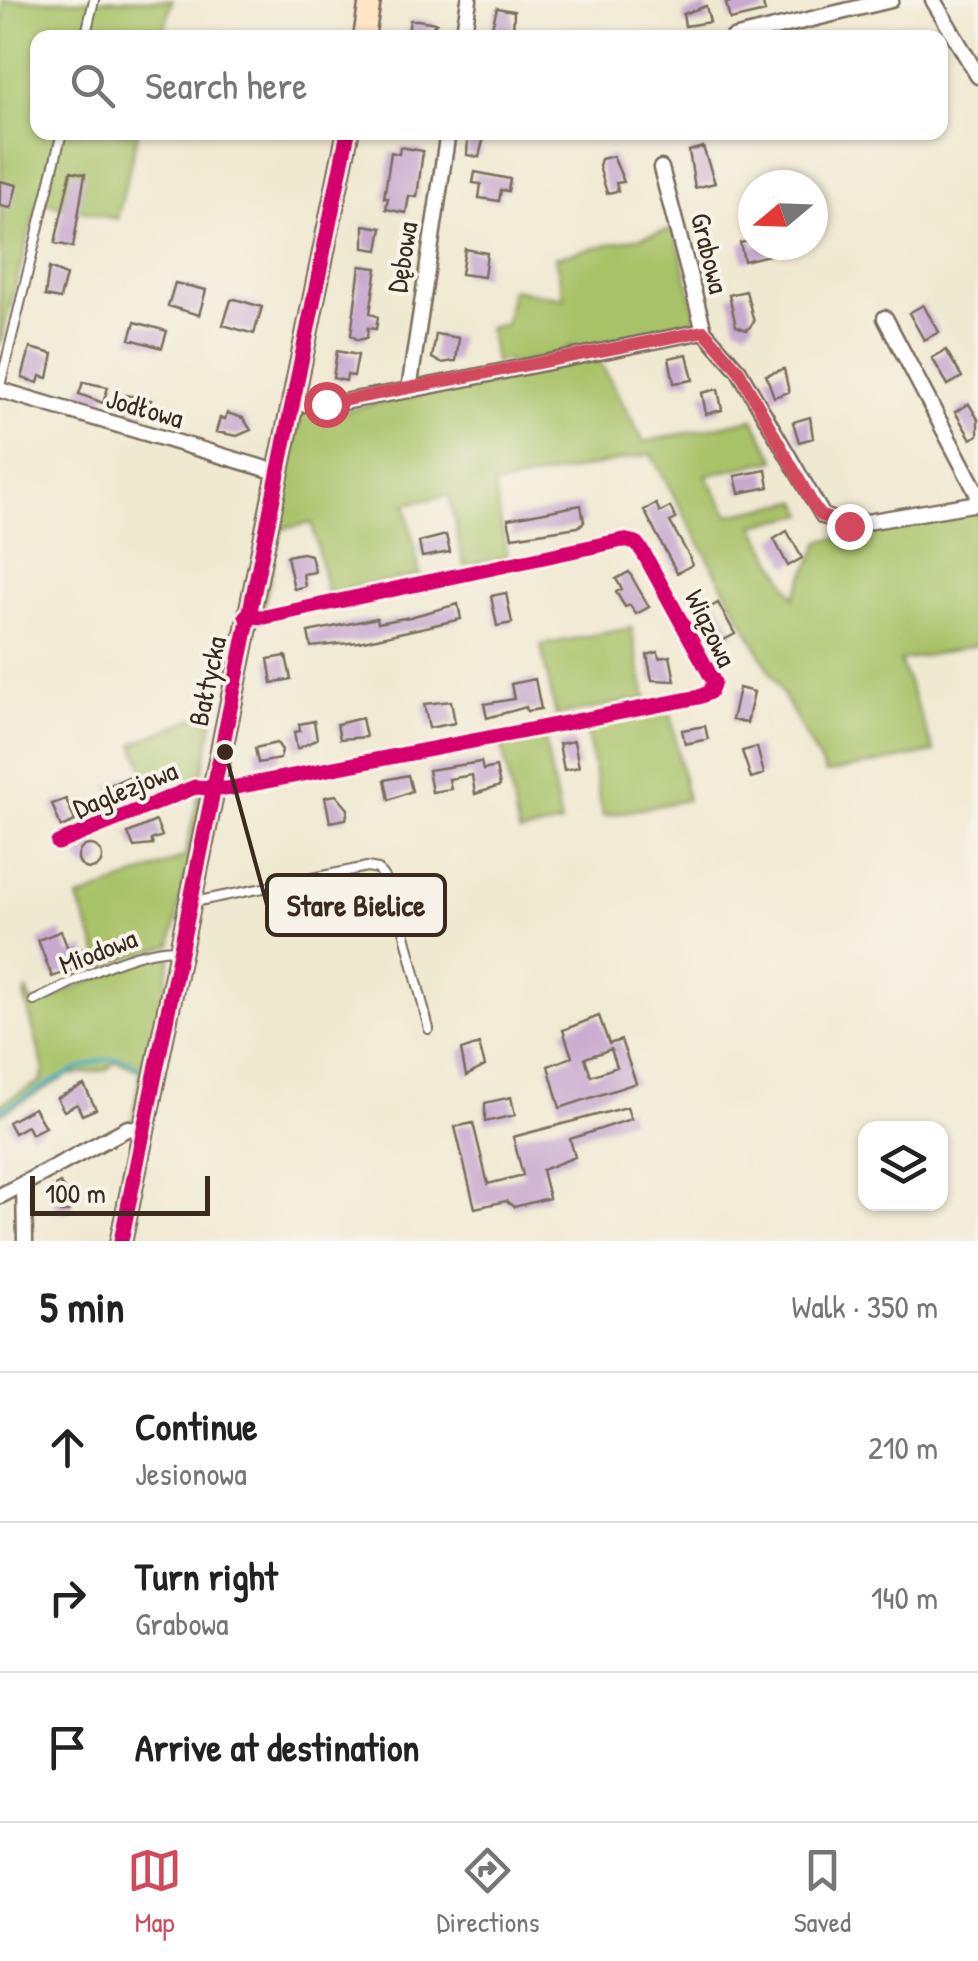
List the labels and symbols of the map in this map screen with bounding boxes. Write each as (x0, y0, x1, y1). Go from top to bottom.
north arrow (738, 170, 828, 260)
street label: Grabowa (682, 209, 738, 297)
street label: Dębowa (378, 219, 426, 295)
street label: Jodłowa (102, 379, 188, 437)
route start (304, 382, 350, 428)
route end (827, 504, 873, 550)
street label: Wiązowa (676, 583, 746, 673)
street label: Bałtycka (179, 633, 235, 729)
street label: Daglezjowa (67, 751, 183, 827)
callout: Stare Bielice (267, 875, 445, 935)
text: Stare Bielice (287, 885, 425, 925)
street label: Miodowa (54, 919, 142, 983)
scale bar (30, 1171, 210, 1216)

